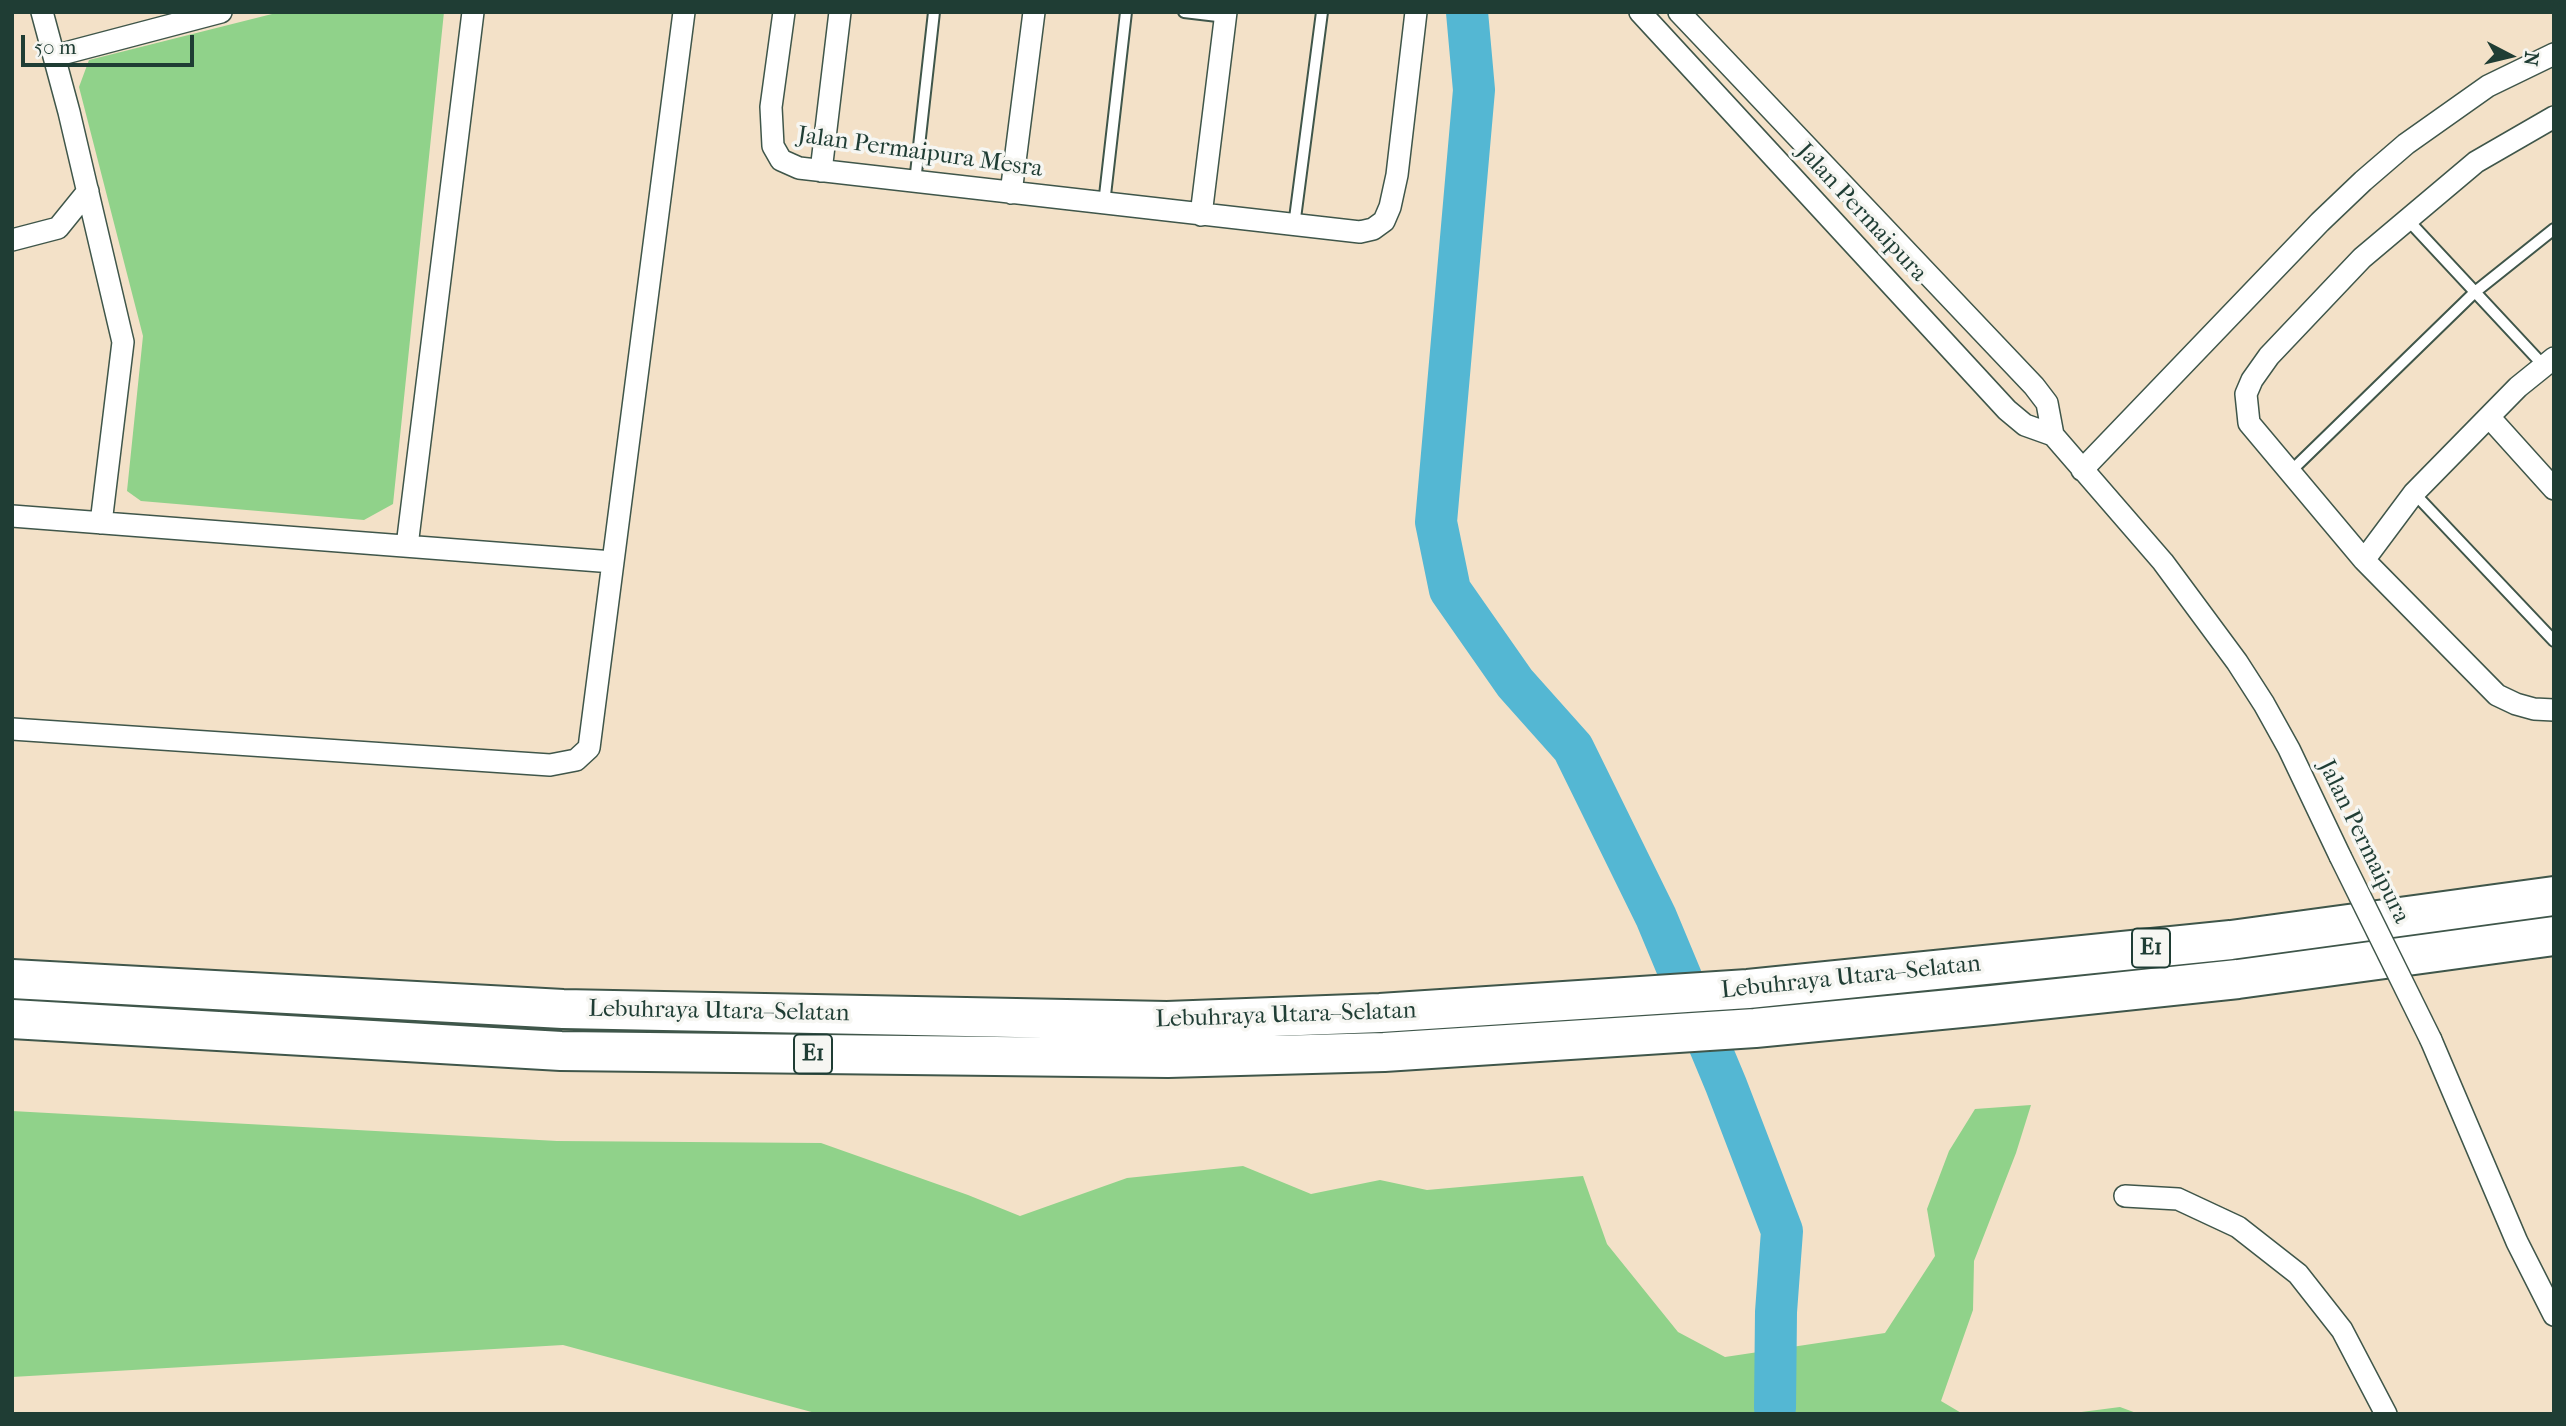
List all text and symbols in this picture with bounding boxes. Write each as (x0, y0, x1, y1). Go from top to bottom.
scale bar (24, 21, 198, 65)
north arrow (2475, 21, 2545, 91)
text: 50 m (34, 35, 77, 59)
text: N (2519, 50, 2543, 67)
street label: Jalan Permaipura Mesra (796, 122, 1044, 184)
street label: Jalan Permaipura (1790, 138, 1932, 288)
street label: Jalan Permaipura (2311, 756, 2415, 928)
road number: E1 (2132, 928, 2170, 967)
street label: Lebuhraya Utara–Selatan (1720, 950, 1982, 1006)
street label: Lebuhraya Utara–Selatan (588, 995, 850, 1029)
street label: Lebuhraya Utara–Selatan (1155, 997, 1417, 1035)
road number: E1 (794, 1035, 832, 1074)

